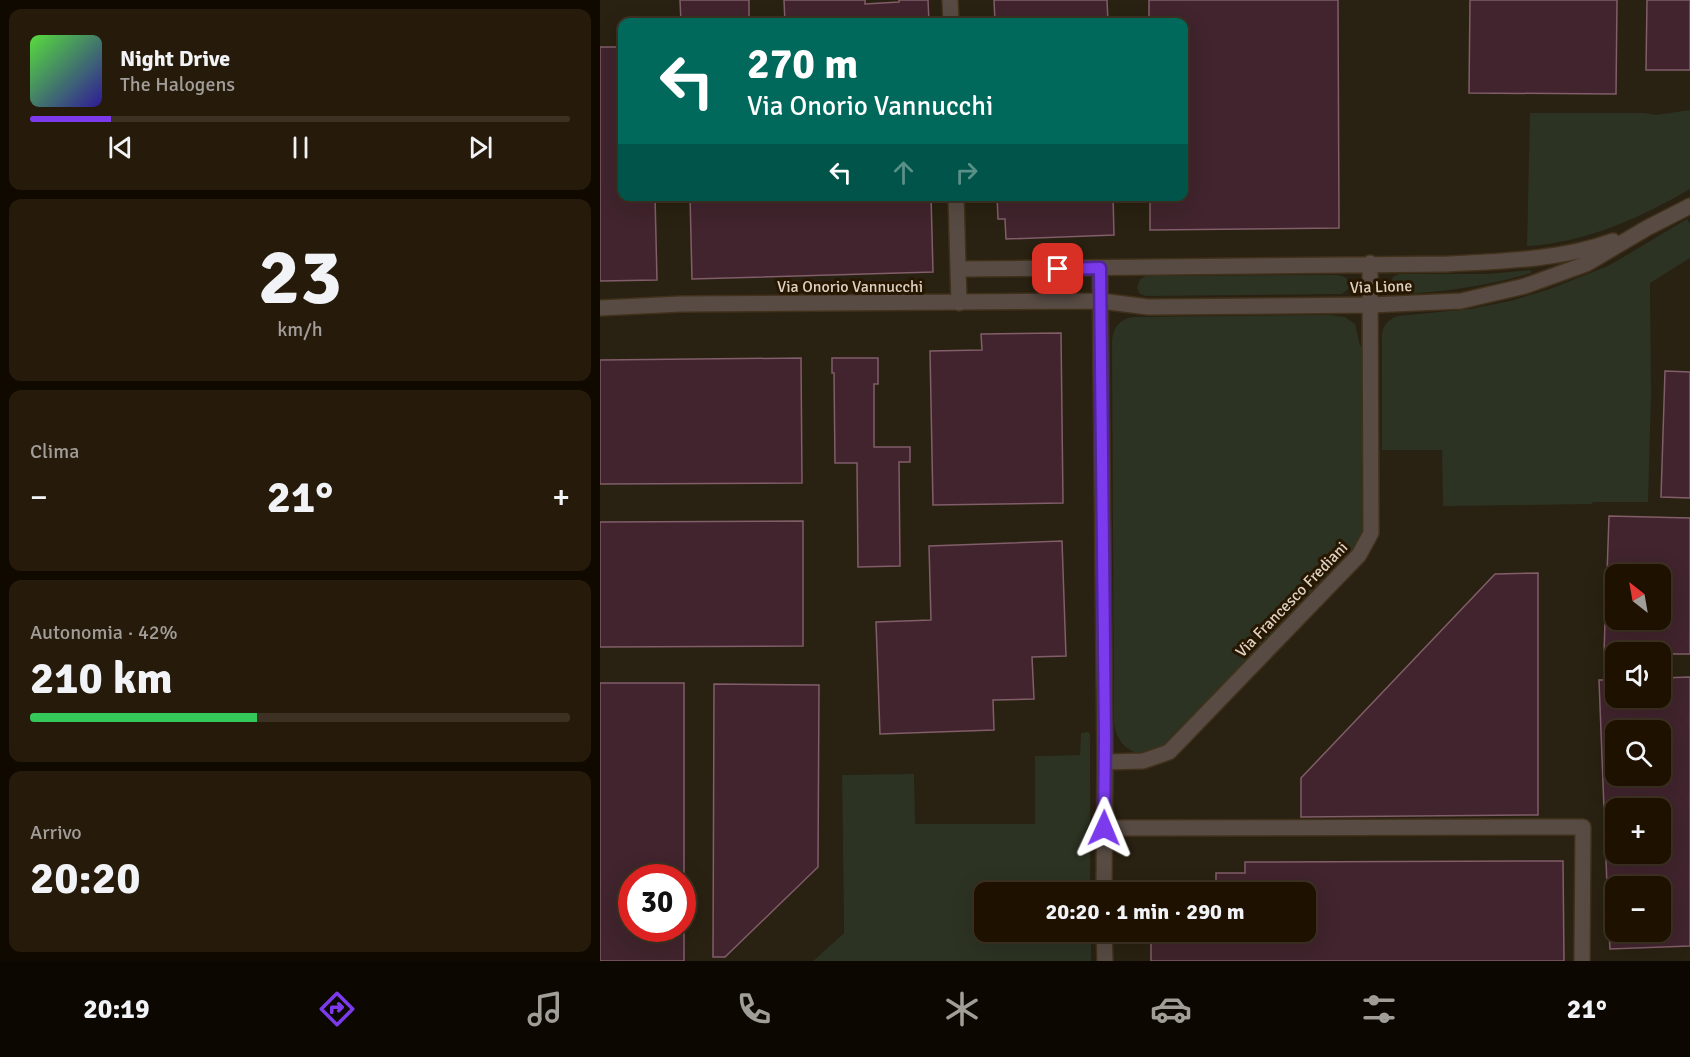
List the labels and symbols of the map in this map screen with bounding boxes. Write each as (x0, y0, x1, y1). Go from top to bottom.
pin (1032, 243, 1083, 294)
street label: Via Lione (1349, 276, 1413, 298)
street label: Via Onorio Vannucchi (777, 277, 923, 297)
street label: Via Francesco Frediani (1231, 538, 1352, 662)
north arrow (1605, 564, 1671, 630)
position arrow (1072, 796, 1136, 860)
speed limit sign: 30 (618, 864, 696, 942)

